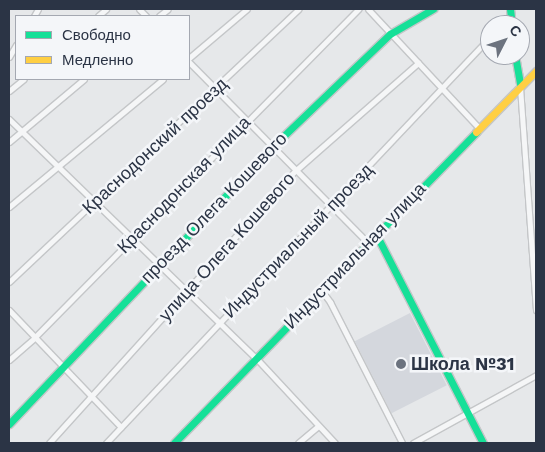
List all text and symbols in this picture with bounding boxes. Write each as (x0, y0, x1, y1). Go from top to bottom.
legend (15, 15, 190, 80)
north arrow (480, 15, 530, 65)
text: С (506, 22, 525, 40)
text: Свободно (62, 26, 131, 44)
text: Медленно (62, 51, 133, 69)
street label: Краснодонский проезд (78, 73, 232, 219)
street label: Краснодонская улица (113, 112, 255, 258)
street label: проезд Олега Кошевого (136, 128, 292, 288)
street label: Индустриальный проезд (219, 159, 377, 323)
street label: улица Олега Кошевого (154, 168, 300, 326)
street label: Индустриальная улица (280, 178, 430, 334)
place label: Школа №31 (411, 353, 514, 375)
marker: Школа №31 (395, 358, 407, 370)

